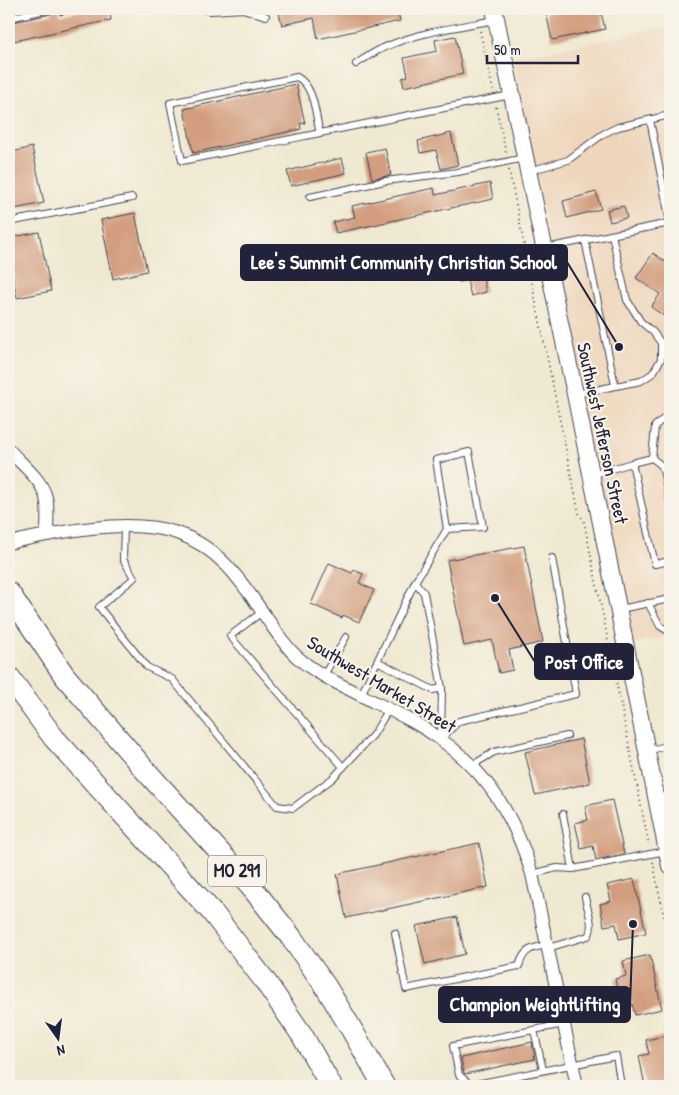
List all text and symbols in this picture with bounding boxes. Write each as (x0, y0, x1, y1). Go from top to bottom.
scale bar (487, 32, 578, 64)
text: 50 m (494, 39, 521, 60)
callout: Lee's Summit Community Christian School (241, 245, 567, 280)
text: Lee's Summit Community Christian School (251, 248, 558, 276)
street label: Southwest Jefferson Street (571, 340, 635, 526)
street label: Southwest Market Street (303, 629, 462, 739)
callout: Post Office (535, 644, 633, 679)
text: Post Office (545, 648, 623, 675)
road number: MO 291 (208, 856, 266, 886)
callout: Champion Weightlifting (439, 987, 630, 1022)
text: Champion Weightlifting (450, 990, 620, 1018)
north arrow (32, 1012, 82, 1062)
text: N (55, 1041, 67, 1061)

